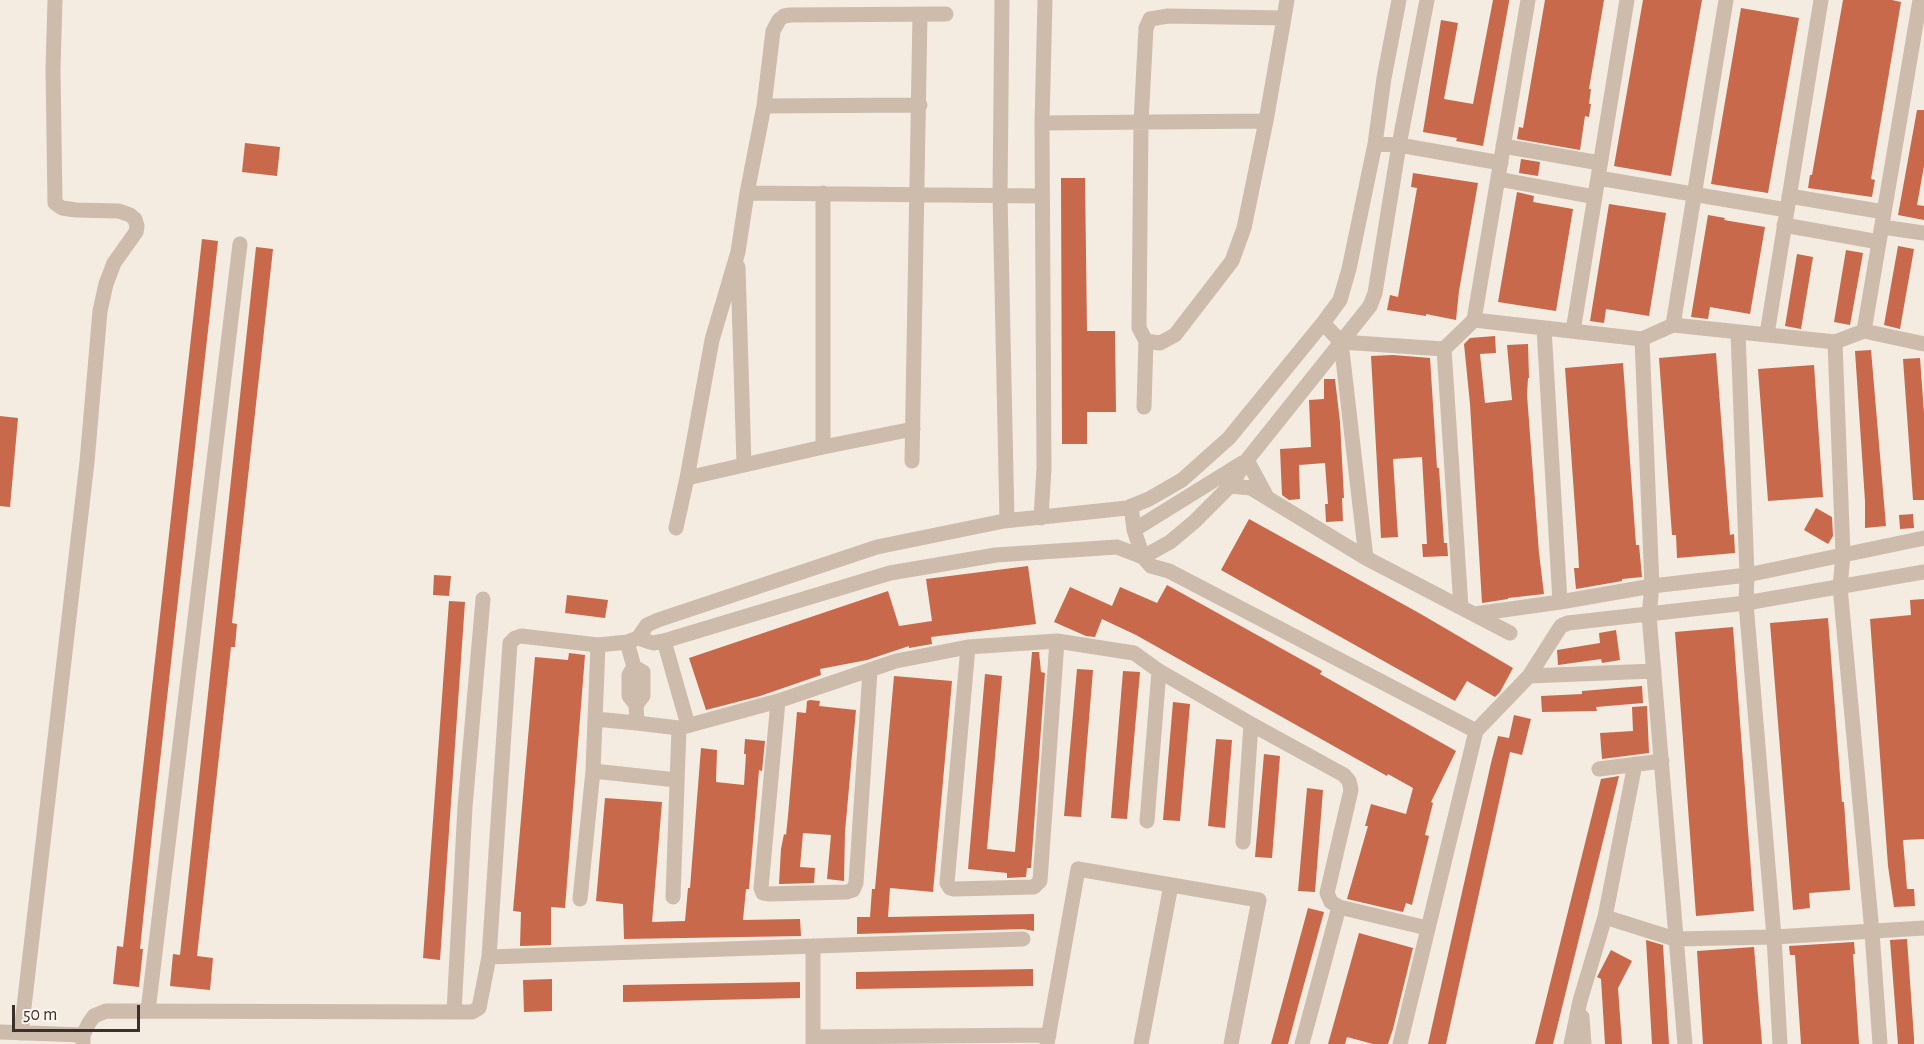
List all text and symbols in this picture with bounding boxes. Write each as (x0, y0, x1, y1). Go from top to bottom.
scale bar (15, 993, 142, 1031)
text: 50 m (23, 1006, 57, 1024)

